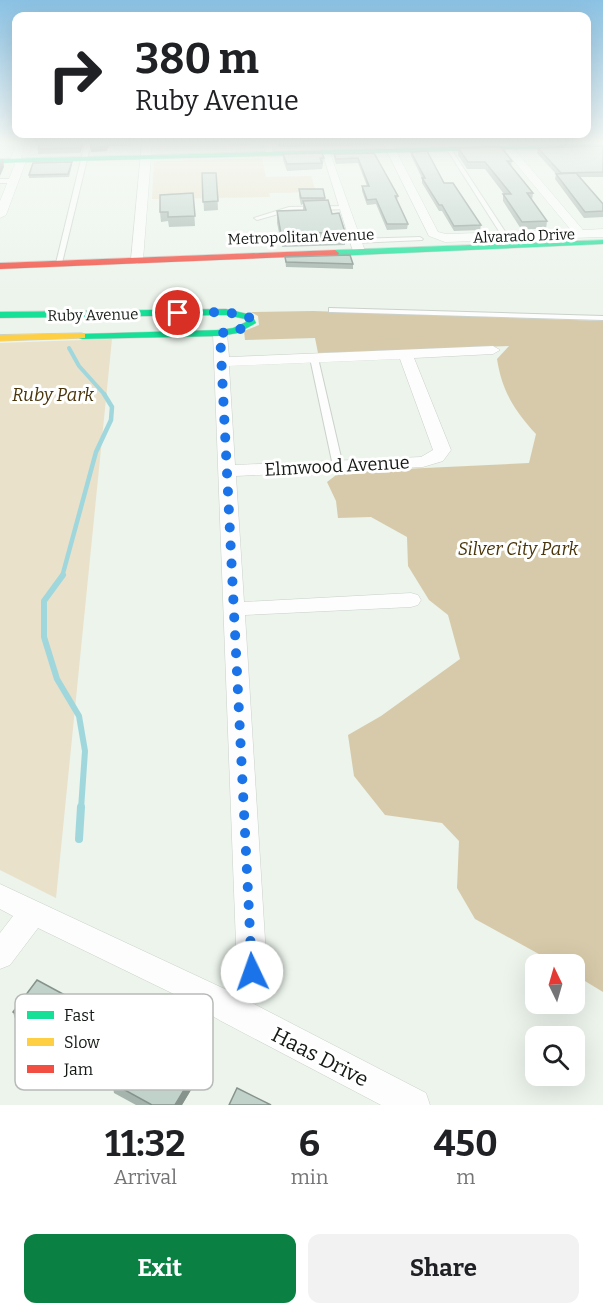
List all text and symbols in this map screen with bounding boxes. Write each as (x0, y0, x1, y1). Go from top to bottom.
text: 380 m (135, 34, 259, 84)
icon: right (36, 36, 114, 114)
text: Ruby Avenue (135, 85, 299, 117)
street label: Metropolitan Avenue (227, 225, 375, 249)
street label: Alvarado Drive (473, 225, 575, 247)
pin (152, 287, 203, 338)
icon: arrive (161, 296, 194, 329)
street label: Ruby Avenue (47, 305, 139, 325)
park label: Ruby Park (12, 384, 94, 406)
street label: Elmwood Avenue (264, 451, 410, 481)
park label: Silver City Park (458, 538, 579, 560)
position arrow (220, 940, 284, 1004)
north arrow (525, 954, 585, 1014)
map controls (525, 954, 585, 1086)
legend (15, 994, 213, 1090)
text: Fast (64, 1006, 95, 1025)
street label: Haas Drive (267, 1022, 373, 1092)
button: search (525, 1026, 585, 1086)
text: Slow (64, 1033, 100, 1052)
text: Jam (63, 1060, 93, 1079)
text: 11:32 (105, 1122, 186, 1166)
text: 6 (299, 1122, 320, 1166)
text: 450 (433, 1122, 498, 1166)
text: Arrival (114, 1165, 177, 1189)
text: min (291, 1165, 328, 1189)
text: m (456, 1165, 475, 1189)
button: Exit (24, 1234, 296, 1303)
button: Share (308, 1234, 579, 1303)

